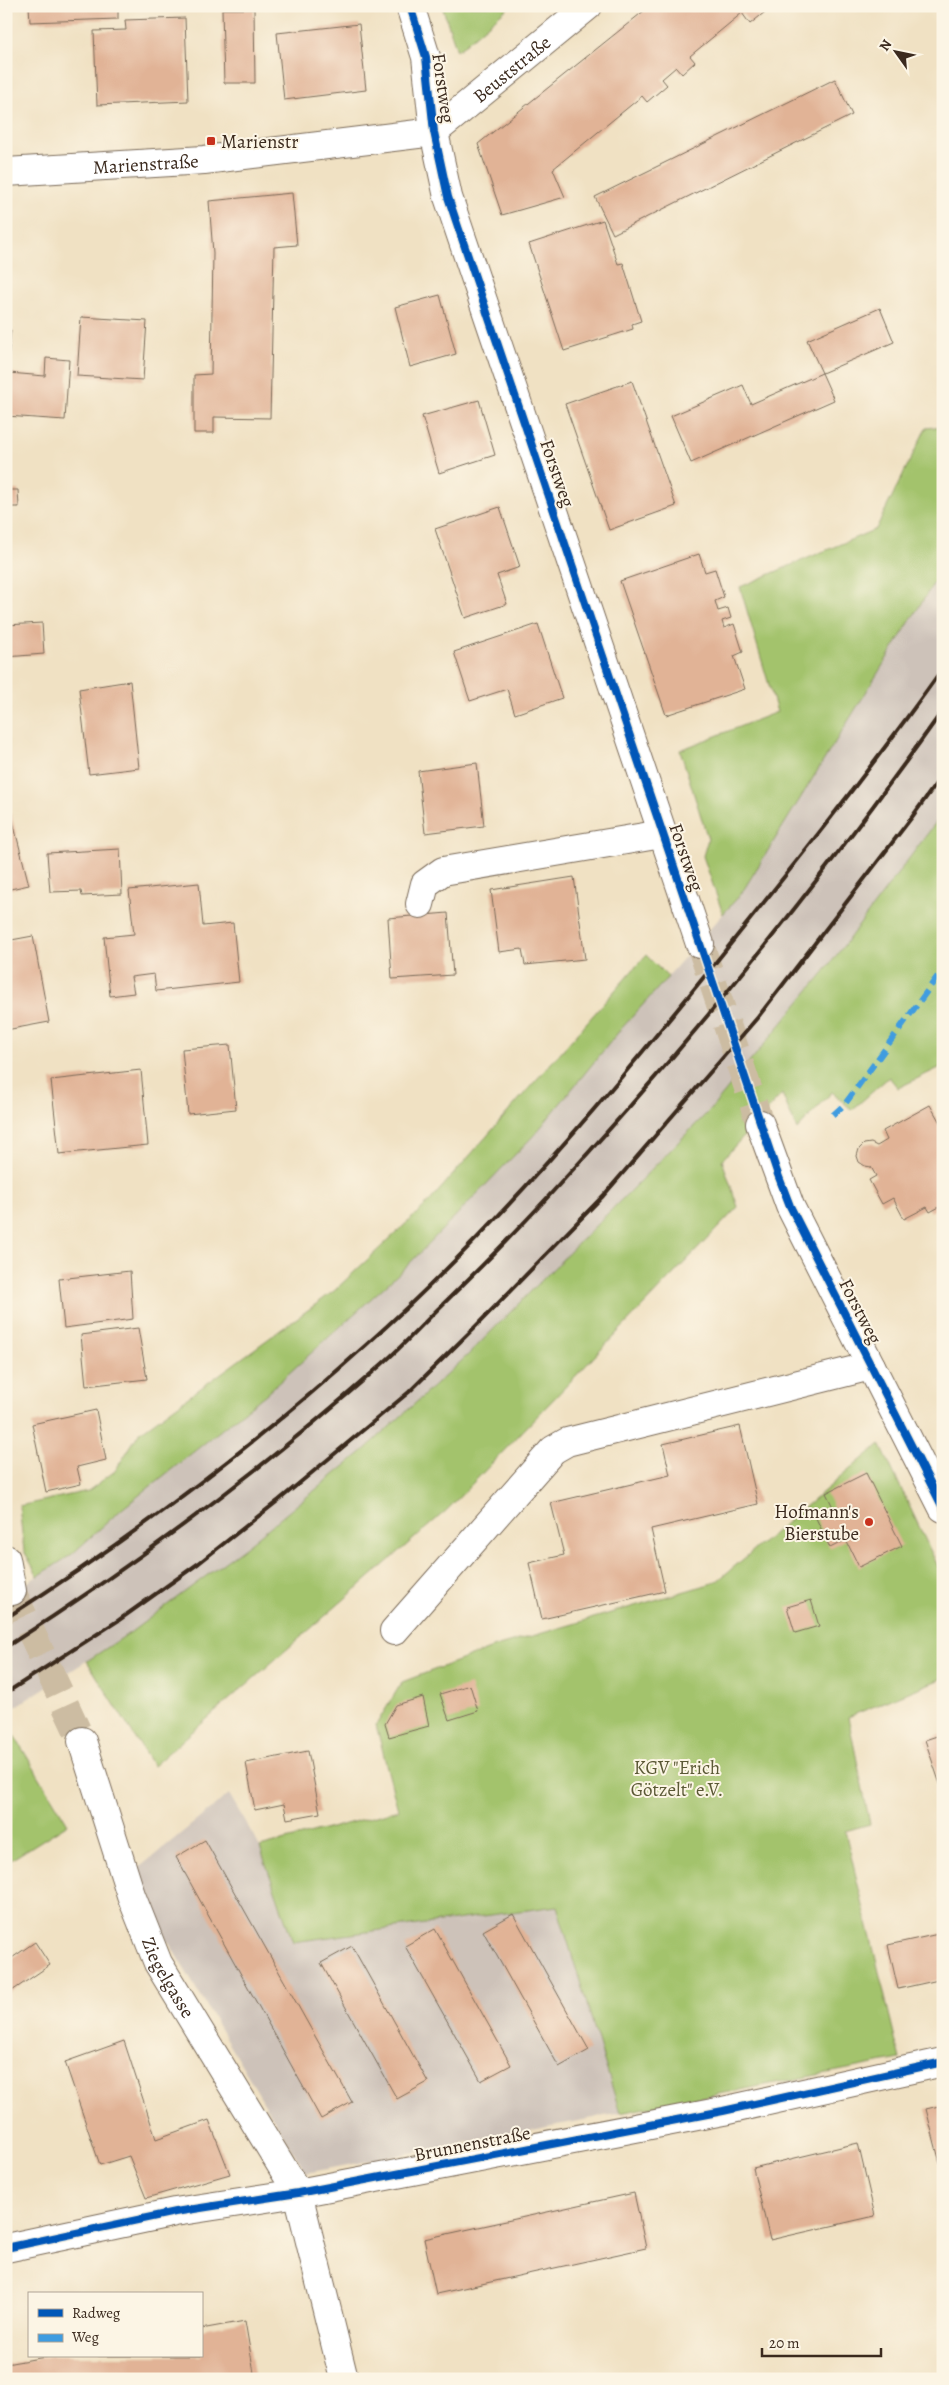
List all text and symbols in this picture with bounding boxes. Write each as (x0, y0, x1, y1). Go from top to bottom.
north arrow (872, 28, 922, 78)
street label: Beuststraße (468, 30, 556, 109)
text: N (875, 36, 896, 55)
street label: Forstweg (425, 51, 461, 125)
place label: Marienstr (221, 129, 299, 155)
marker: Marienstr (205, 135, 217, 147)
street label: Marienstraße (92, 148, 199, 181)
street label: Forstweg (533, 436, 581, 511)
street label: Forstweg (662, 820, 710, 895)
street label: Forstweg (833, 1274, 888, 1349)
place label: Hofmann's Bierstube (774, 1499, 859, 1547)
marker: Hofmann's Bierstube (863, 1516, 875, 1528)
park label: KGV "Erich Götzelt" e.V. (631, 1755, 723, 1803)
street label: Ziegelgasse (135, 1933, 200, 2023)
street label: Brunnenstraße (412, 2120, 533, 2168)
legend (28, 2292, 202, 2358)
text: Radweg (72, 2303, 121, 2323)
scale bar (762, 2325, 880, 2357)
text: Weg (71, 2327, 99, 2347)
text: 20 m (769, 2333, 800, 2353)

